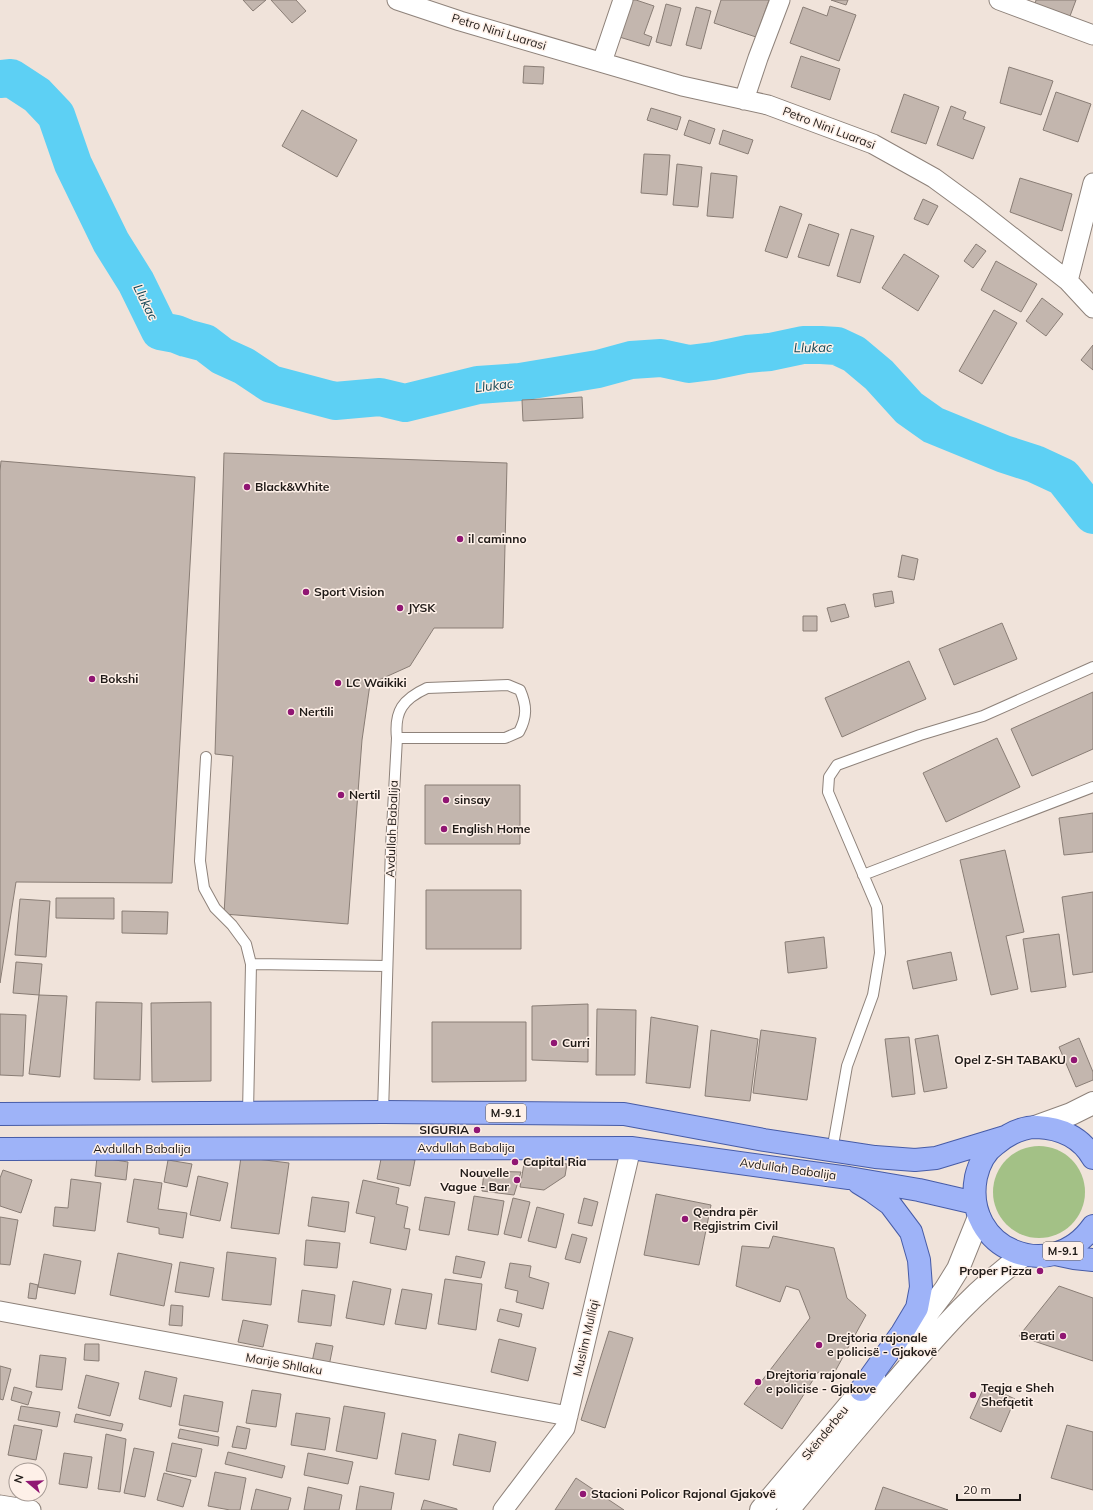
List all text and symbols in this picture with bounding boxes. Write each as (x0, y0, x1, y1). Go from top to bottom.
street label: Petro Nini Luarasi (450, 10, 548, 53)
street label: Petro Nini Luarasi (781, 103, 878, 152)
water label: Llukac (130, 281, 162, 323)
water label: Llukac (794, 339, 833, 355)
water label: Llukac (474, 375, 515, 395)
place label: Black&White (255, 479, 330, 494)
marker: Black&White (242, 482, 252, 492)
place label: il caminno (468, 531, 527, 546)
marker: il caminno (455, 534, 465, 544)
place label: Sport Vision (314, 584, 384, 599)
marker: Sport Vision (301, 587, 311, 597)
place label: JYSK (408, 600, 436, 615)
marker: JYSK (395, 603, 405, 613)
place label: Bokshi (100, 671, 138, 686)
marker: Bokshi (87, 674, 97, 684)
place label: LC Waikiki (346, 675, 407, 690)
marker: LC Waikiki (333, 678, 343, 688)
place label: Nertili (299, 704, 334, 719)
marker: Nertili (286, 707, 296, 717)
street label: Avdullah Babalija (382, 780, 401, 878)
place label: Nertil (349, 787, 381, 802)
marker: Nertil (336, 790, 346, 800)
place label: sinsay (454, 792, 491, 807)
marker: sinsay (441, 795, 451, 805)
place label: English Home (452, 821, 531, 836)
marker: English Home (439, 824, 449, 834)
place label: Curri (562, 1035, 590, 1050)
marker: Curri (549, 1038, 559, 1048)
place label: Opel Z-SH TABAKU (954, 1052, 1066, 1067)
marker: Opel Z-SH TABAKU (1069, 1055, 1079, 1065)
road number: M-9.1 (486, 1104, 526, 1122)
place label: SIGURIA (419, 1122, 469, 1137)
marker: SIGURIA (472, 1125, 482, 1135)
street label: Avdullah Babalija (417, 1140, 515, 1155)
street label: Avdullah Babalija (93, 1141, 191, 1156)
place label: Capital Ria (523, 1154, 586, 1169)
street label: Avdullah Babalija (739, 1154, 837, 1183)
marker: Capital Ria (510, 1157, 520, 1167)
place label: Nouvelle Vague - Bar (439, 1165, 509, 1194)
marker: Nouvelle Vague - Bar (512, 1175, 522, 1185)
place label: Qendra për Regjistrim Civil (693, 1204, 778, 1233)
marker: Qendra për Regjistrim Civil (680, 1214, 690, 1224)
road number: M-9.1 (1043, 1242, 1083, 1260)
place label: Proper Pizza (959, 1263, 1032, 1278)
marker: Proper Pizza (1035, 1266, 1045, 1276)
street label: Muslim Mulliqi (569, 1298, 602, 1378)
place label: Berati (1020, 1328, 1055, 1343)
place label: Drejtoria rajonale e policisë - Gjakovë (827, 1330, 938, 1359)
marker: Berati (1058, 1331, 1068, 1341)
marker: Drejtoria rajonale e policisë - Gjakovë (814, 1340, 824, 1350)
street label: Marije Shllaku (245, 1349, 324, 1378)
place label: Drejtoria rajonale e policise - Gjakove (766, 1367, 877, 1396)
marker: Drejtoria rajonale e policise - Gjakove (753, 1377, 763, 1387)
place label: Teqja e Sheh Shefqetit (981, 1380, 1054, 1409)
marker: Teqja e Sheh Shefqetit (968, 1390, 978, 1400)
street label: Skënderbeu (798, 1402, 851, 1463)
north arrow (8, 1462, 48, 1502)
text: N (11, 1473, 27, 1485)
scale bar (957, 1476, 1020, 1502)
text: 20 m (963, 1482, 991, 1497)
place label: Stacioni Policor Rajonal Gjakovë (591, 1486, 776, 1501)
marker: Stacioni Policor Rajonal Gjakovë (578, 1489, 588, 1499)

